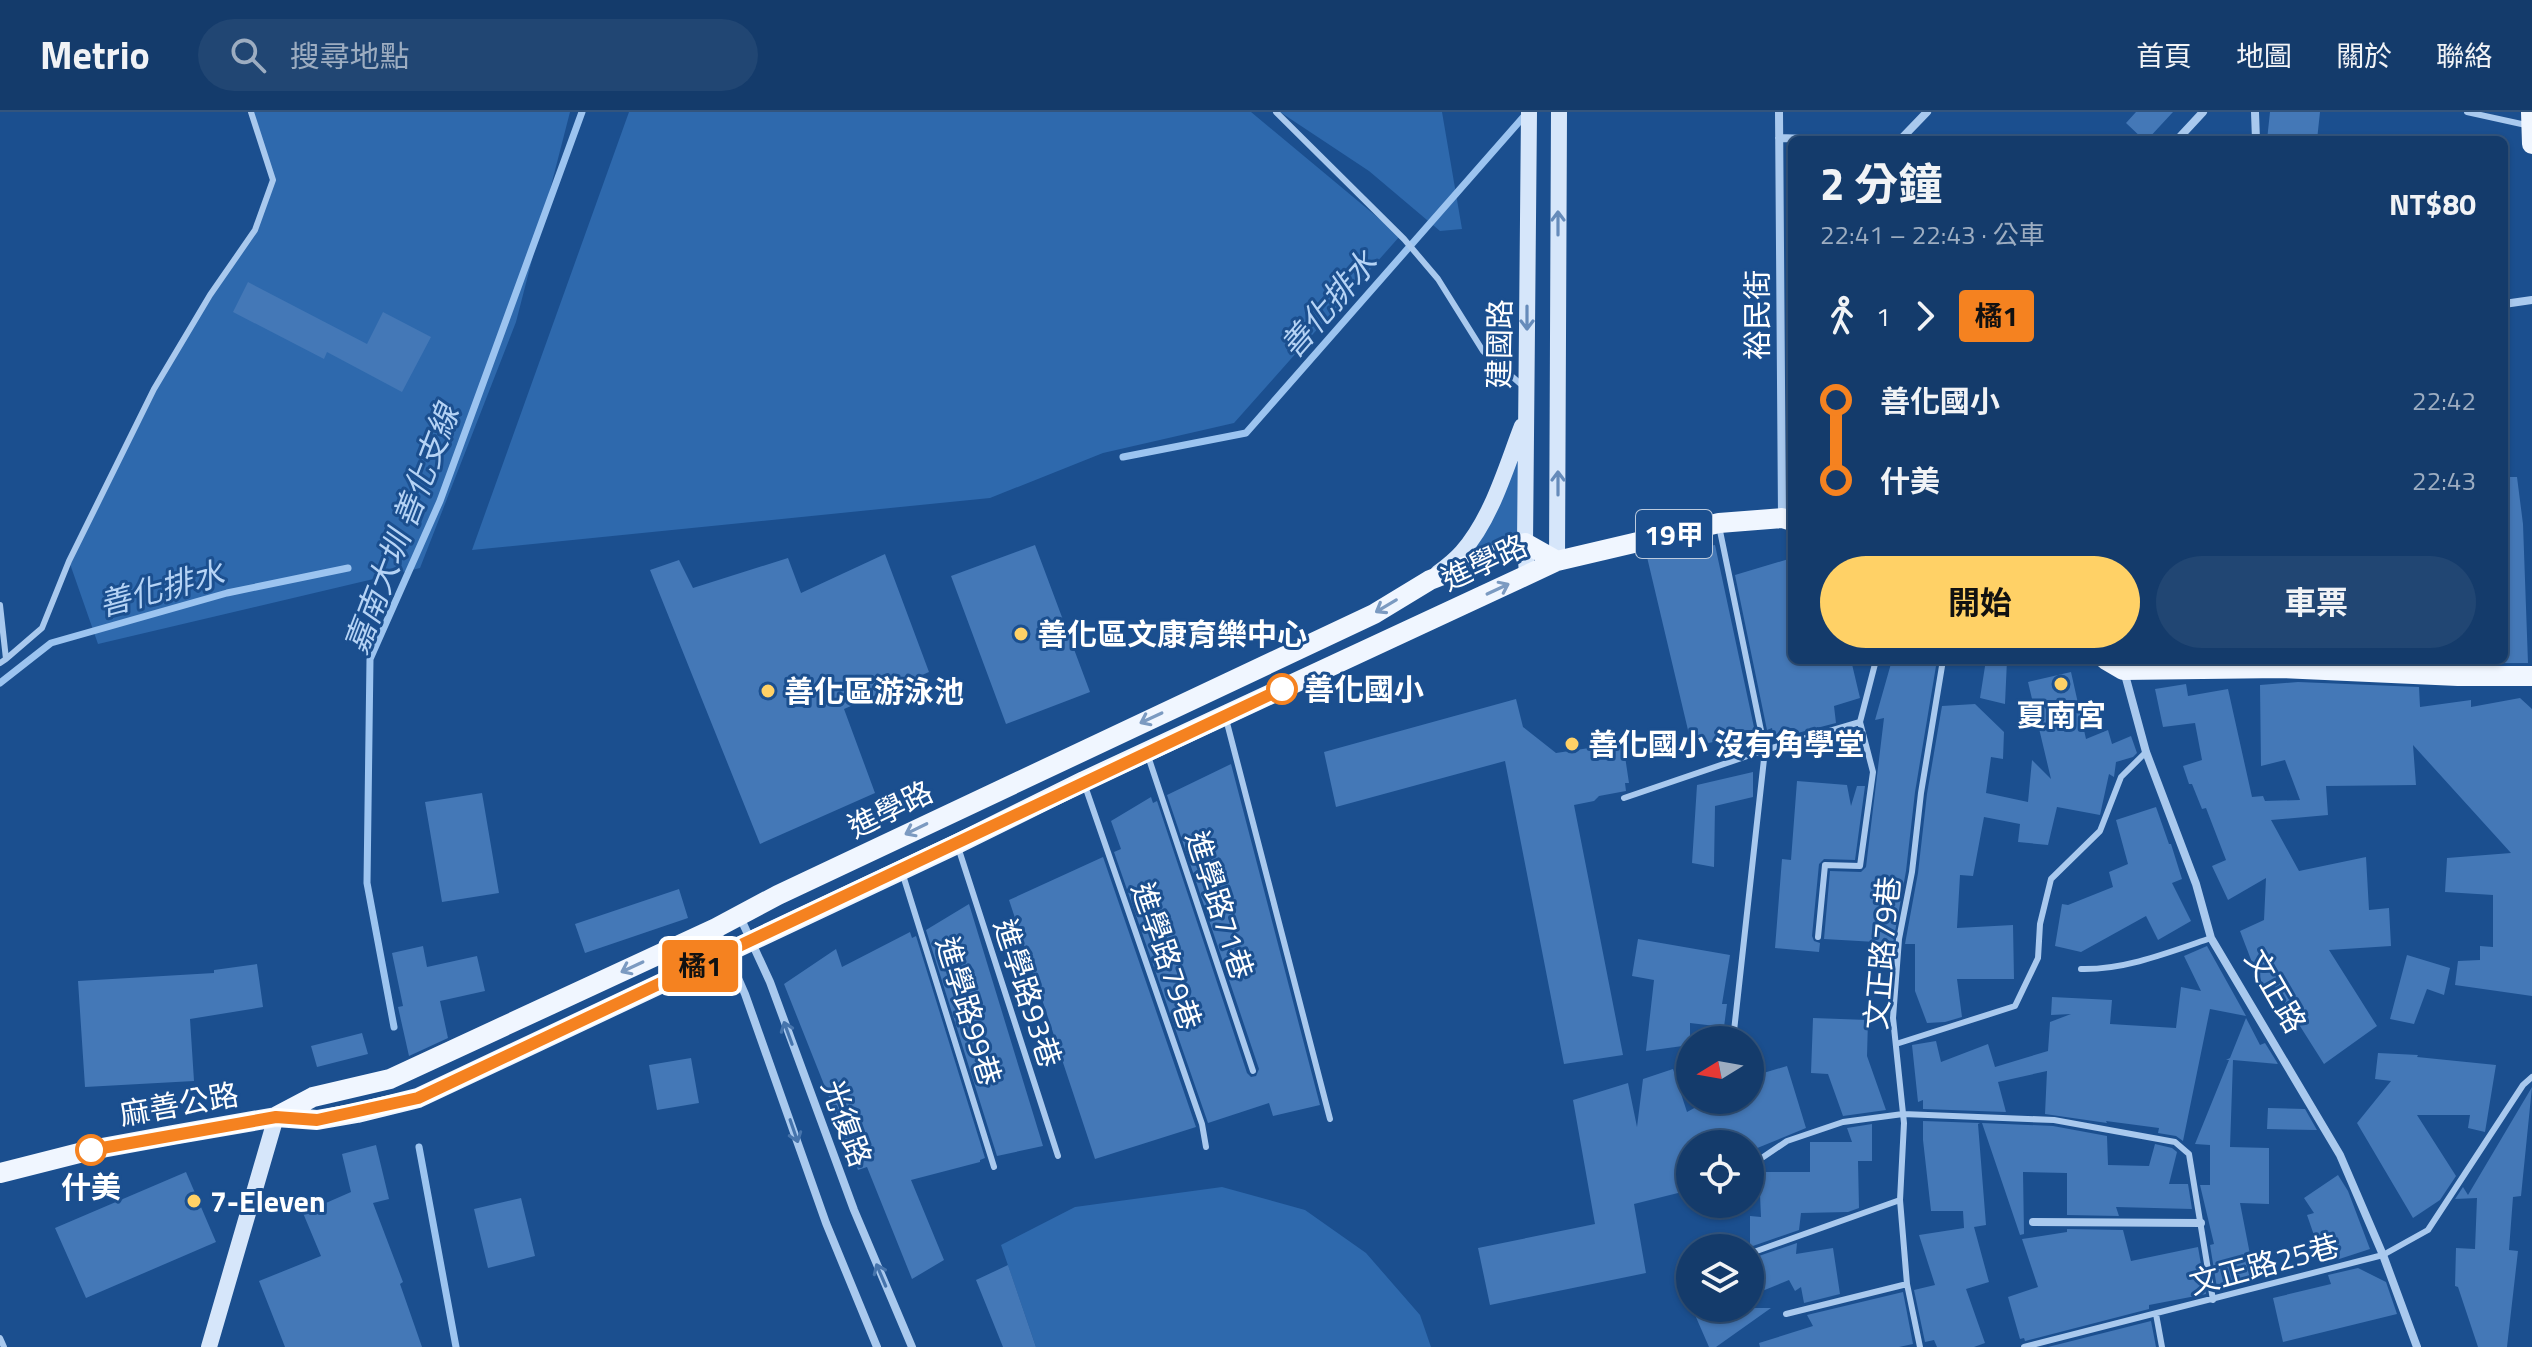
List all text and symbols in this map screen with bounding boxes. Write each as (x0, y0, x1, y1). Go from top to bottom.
search box (198, 19, 758, 91)
text: Metrio (40, 26, 150, 84)
icon: search (226, 33, 270, 77)
text: 搜尋地點 (290, 33, 410, 79)
text: 首頁 (2136, 34, 2192, 77)
text: 地圖 (2236, 34, 2292, 77)
text: 關於 (2336, 34, 2392, 77)
text: 聯絡 (2436, 34, 2492, 77)
text: 2 分鐘 (1820, 150, 1942, 217)
text: NT$80 (2389, 181, 2476, 227)
one-way arrow (1550, 210, 1566, 237)
text: 22:41 – 22:43 · 公車 (1820, 215, 2045, 254)
water label: 善化排水 (1268, 238, 1389, 368)
street label: 裕民街 (1734, 270, 1780, 360)
icon: walk (1820, 294, 1864, 338)
icon: forward (1903, 294, 1947, 338)
text: 橘1 (1975, 294, 2018, 337)
text: 1 (1876, 297, 1891, 336)
street label: 建國路 (1475, 299, 1523, 389)
one-way arrow (1519, 304, 1535, 331)
text: 善化國小 (1880, 378, 2000, 424)
text: 22:42 (2412, 381, 2476, 420)
water label: 嘉南大圳 善化支線 (331, 395, 472, 660)
text: 什美 (1880, 458, 1940, 504)
text: 22:43 (2412, 461, 2476, 500)
one-way arrow (1550, 470, 1566, 497)
road number: 19甲 (1636, 510, 1712, 558)
street label: 進學路 (1433, 522, 1535, 602)
water label: 善化排水 (93, 548, 231, 628)
button: 開始 (1820, 556, 2140, 648)
button: 車票 (2156, 556, 2476, 648)
one-way arrow (1486, 581, 1510, 596)
one-way arrow (1375, 599, 1398, 615)
place label: 善化區文康育樂中心 (1037, 611, 1307, 657)
marker: 善化區文康育樂中心 (1012, 625, 1030, 643)
place label: 善化國小 (1304, 666, 1424, 712)
place label: 善化區游泳池 (784, 668, 964, 714)
marker: 善化國小 (1267, 674, 1297, 704)
marker: 夏南宮 (2052, 675, 2070, 693)
marker: 善化區游泳池 (759, 682, 777, 700)
place label: 夏南宮 (2016, 692, 2106, 738)
one-way arrow (1139, 711, 1163, 726)
place label: 善化國小 沒有角學堂 (1588, 721, 1865, 767)
marker: 善化國小 沒有角學堂 (1563, 735, 1581, 753)
street label: 進學路 (839, 769, 941, 849)
one-way arrow (904, 822, 928, 837)
street label: 進學路71巷 (1174, 825, 1266, 985)
street label: 文正路79巷 (1852, 874, 1912, 1032)
street label: 進學路79巷 (1120, 876, 1214, 1036)
street label: 進學路93巷 (982, 913, 1074, 1073)
street label: 進學路99巷 (925, 931, 1013, 1091)
line badge: 橘1 (664, 940, 736, 992)
street label: 文正路 (2234, 941, 2318, 1041)
text: 橘1 (678, 944, 722, 987)
one-way arrow (620, 960, 644, 975)
one-way arrow (780, 1021, 794, 1045)
north arrow (1676, 1026, 1764, 1114)
map controls (1676, 1026, 1764, 1322)
street label: 麻善公路 (116, 1071, 242, 1137)
street label: 光復路 (810, 1073, 884, 1173)
one-way arrow (787, 1118, 802, 1143)
button: locate (1676, 1130, 1764, 1218)
marker: 什美 (76, 1135, 106, 1165)
place label: 什美 (61, 1164, 121, 1210)
place label: 7-Eleven (210, 1178, 326, 1224)
marker: 7-Eleven (185, 1192, 203, 1210)
street label: 文正路25巷 (2184, 1222, 2344, 1306)
button: layers (1676, 1234, 1764, 1322)
one-way arrow (873, 1263, 888, 1288)

